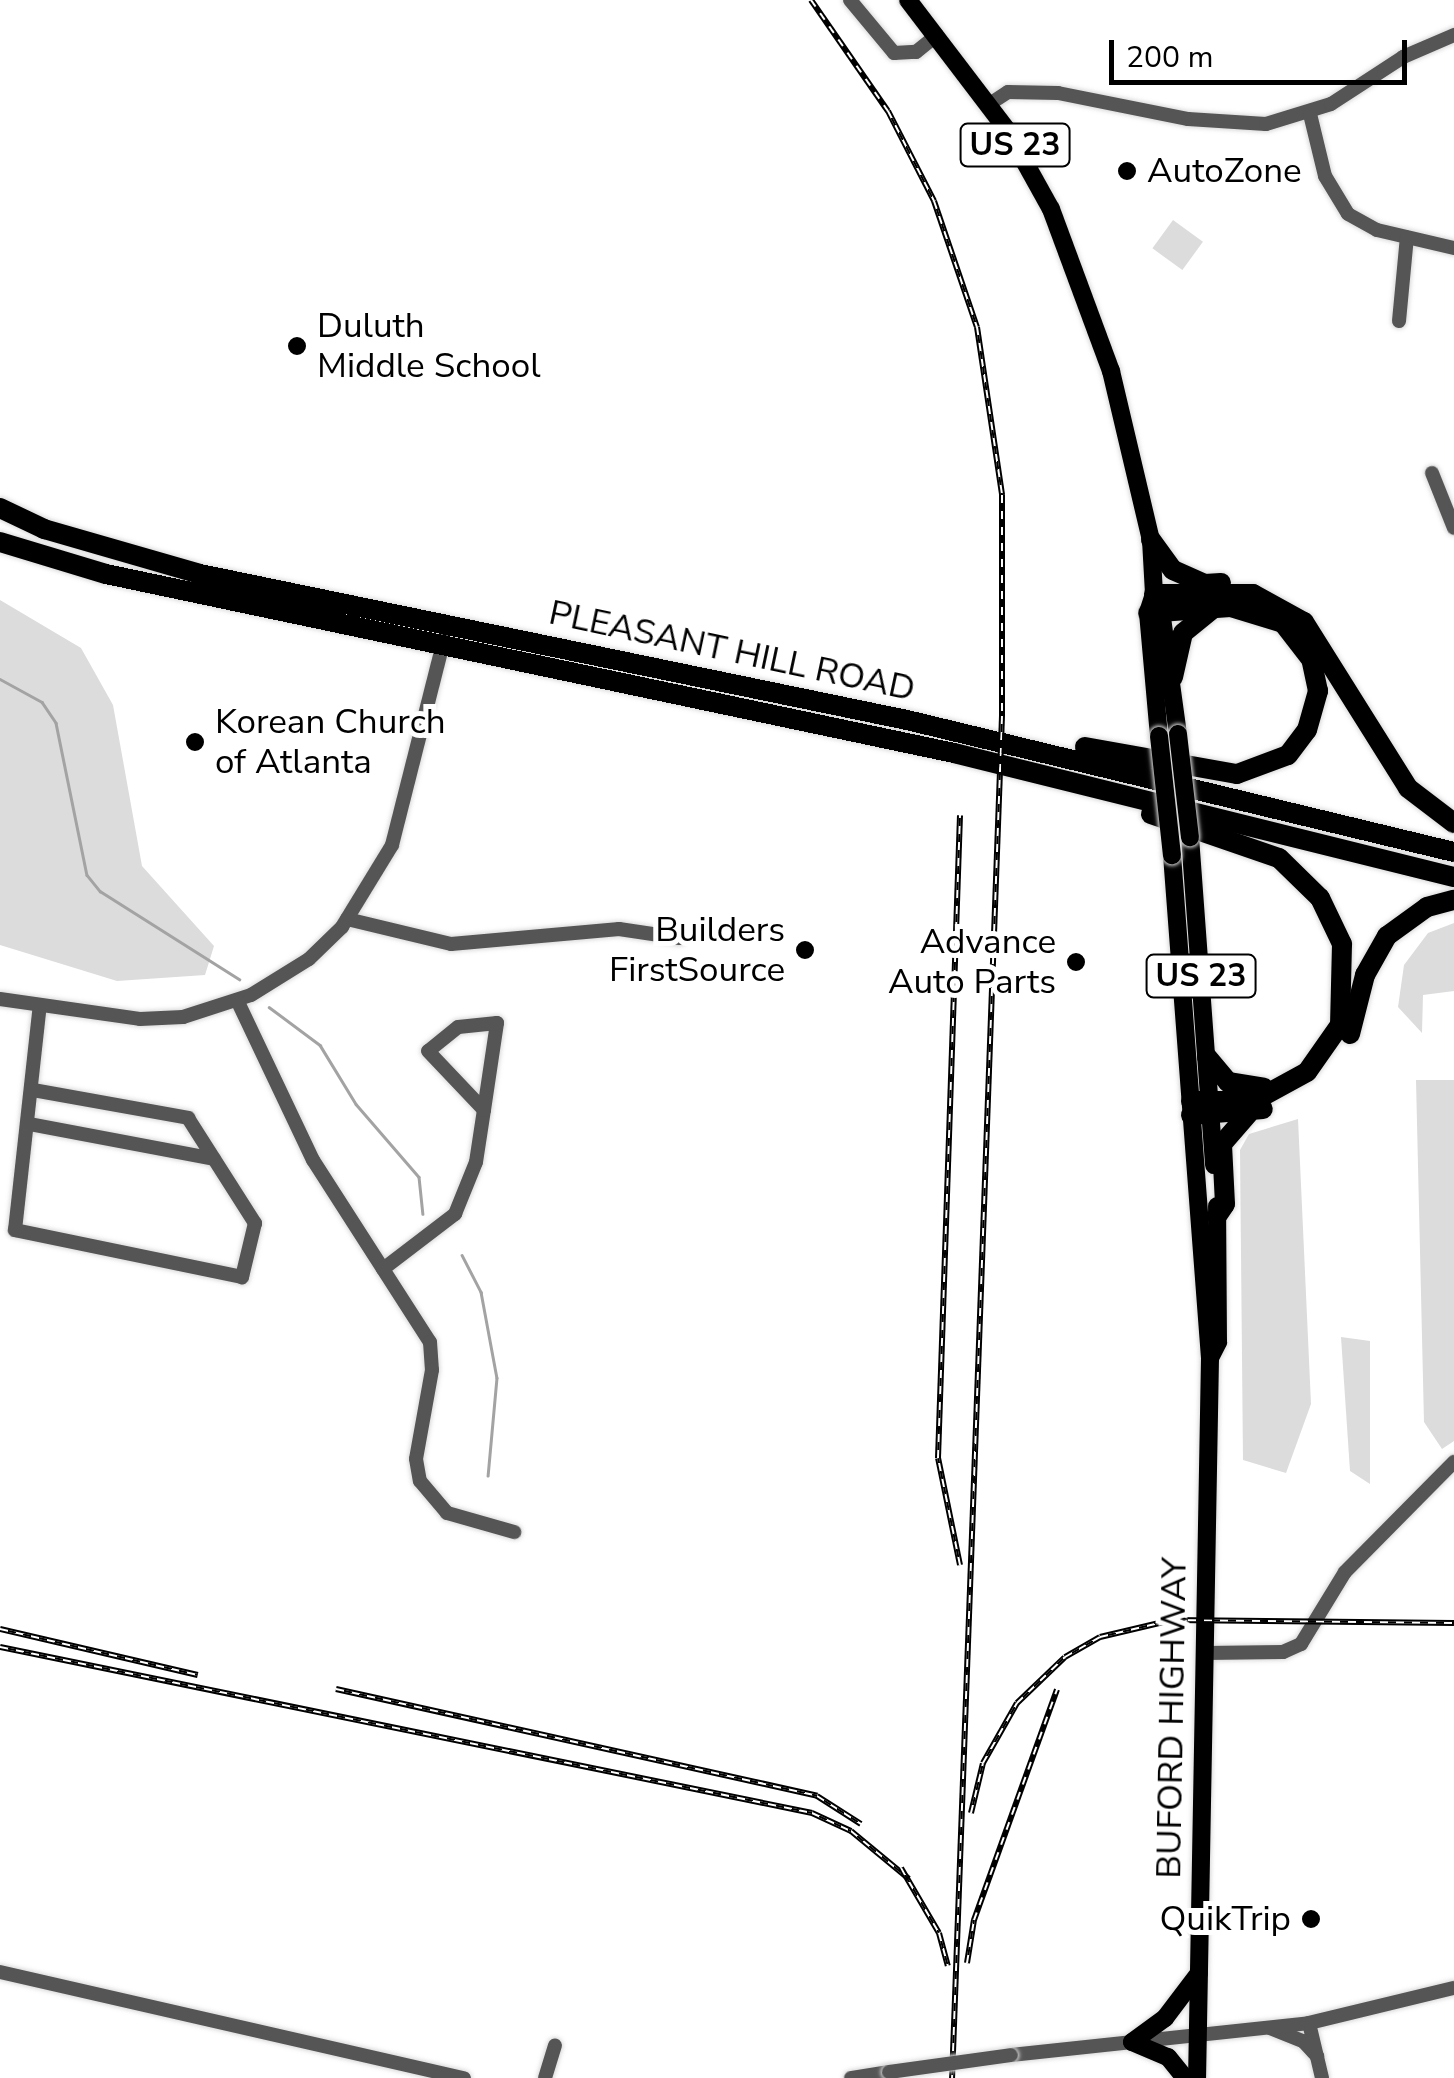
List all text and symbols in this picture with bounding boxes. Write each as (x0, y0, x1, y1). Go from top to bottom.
scale bar (1114, 20, 1412, 82)
text: 200 m (1126, 37, 1213, 78)
road number: US 23 (958, 118, 1072, 172)
place label: AutoZone (1147, 150, 1302, 192)
marker: AutoZone (1116, 160, 1138, 182)
place label: Duluth Middle School (317, 305, 541, 387)
marker: Duluth Middle School (286, 335, 308, 357)
street label: PLEASANT HILL ROAD (545, 592, 919, 710)
place label: Korean Church of Atlanta (215, 701, 446, 783)
marker: Korean Church of Atlanta (184, 731, 206, 753)
place label: Builders FirstSource (609, 909, 785, 991)
place label: Advance Auto Parts (888, 921, 1056, 1003)
marker: Builders FirstSource (794, 939, 816, 961)
road number: US 23 (1144, 949, 1258, 1003)
marker: Advance Auto Parts (1065, 951, 1087, 973)
street label: BUFORD HIGHWAY (1148, 1557, 1196, 1879)
place label: QuikTrip (1159, 1898, 1291, 1940)
marker: QuikTrip (1300, 1908, 1322, 1930)

